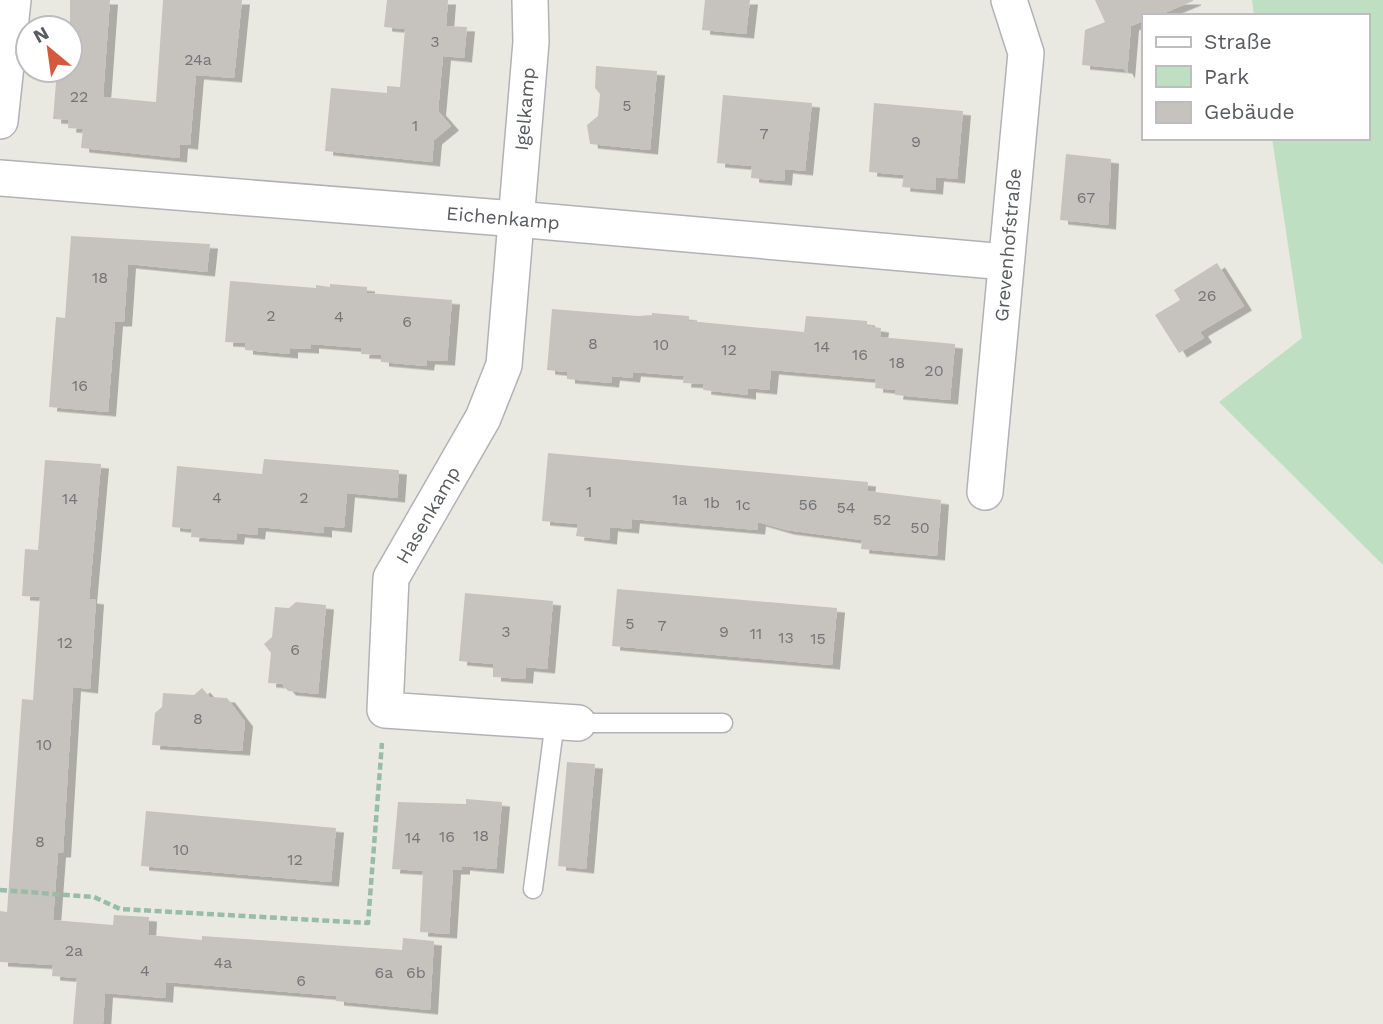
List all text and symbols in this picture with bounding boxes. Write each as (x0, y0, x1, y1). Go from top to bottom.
north arrow (14, 14, 84, 84)
legend (1142, 14, 1369, 140)
text: N (29, 21, 53, 48)
text: Straße (1204, 29, 1272, 54)
house number: 3 (430, 32, 440, 51)
house number: 24a (184, 50, 212, 69)
text: Park (1204, 64, 1249, 89)
street label: Igelkamp (510, 66, 540, 152)
house number: 22 (70, 87, 88, 106)
house number: 5 (622, 96, 632, 115)
text: Gebäude (1204, 99, 1295, 124)
house number: 1 (412, 116, 418, 135)
house number: 7 (760, 124, 769, 143)
house number: 9 (911, 132, 921, 151)
street label: Grevenhofstraße (990, 167, 1026, 323)
house number: 67 (1077, 188, 1095, 207)
street label: Eichenkamp (445, 202, 561, 234)
house number: 18 (92, 268, 108, 287)
house number: 26 (1197, 286, 1217, 305)
house number: 2 (266, 306, 276, 325)
house number: 4 (334, 307, 344, 326)
house number: 6 (402, 312, 412, 331)
house number: 8 (588, 334, 598, 353)
house number: 10 (653, 335, 669, 354)
house number: 14 (814, 337, 830, 356)
house number: 12 (721, 340, 737, 359)
house number: 16 (852, 345, 868, 364)
house number: 18 (889, 353, 905, 372)
house number: 20 (924, 361, 944, 380)
house number: 16 (72, 376, 88, 395)
street label: Hasenkamp (391, 462, 465, 568)
house number: 1 (586, 482, 592, 501)
house number: 4 (212, 488, 222, 507)
house number: 2 (299, 488, 309, 507)
house number: 14 (62, 489, 78, 508)
house number: 1a (672, 490, 688, 509)
house number: 1b (704, 493, 720, 512)
house number: 1c (735, 495, 751, 514)
house number: 56 (798, 495, 818, 514)
house number: 54 (836, 498, 856, 517)
house number: 52 (873, 510, 891, 529)
house number: 50 (910, 518, 930, 537)
house number: 5 (625, 614, 635, 633)
house number: 7 (658, 616, 667, 635)
house number: 3 (501, 622, 511, 641)
house number: 9 (719, 622, 729, 641)
house number: 11 (750, 624, 762, 643)
house number: 13 (778, 628, 794, 647)
house number: 15 (810, 629, 826, 648)
house number: 12 (57, 633, 73, 652)
house number: 6 (290, 640, 300, 659)
house number: 8 (193, 709, 203, 728)
house number: 10 (36, 735, 52, 754)
house number: 18 (473, 826, 489, 845)
house number: 16 (439, 827, 455, 846)
house number: 14 (405, 828, 421, 847)
house number: 8 (35, 832, 45, 851)
house number: 10 (173, 840, 189, 859)
house number: 12 (287, 850, 303, 869)
house number: 2a (65, 941, 83, 960)
house number: 4a (214, 953, 232, 972)
house number: 4 (140, 961, 150, 980)
house number: 6a (375, 963, 393, 982)
house number: 6b (406, 963, 426, 982)
house number: 6 (296, 971, 306, 990)

